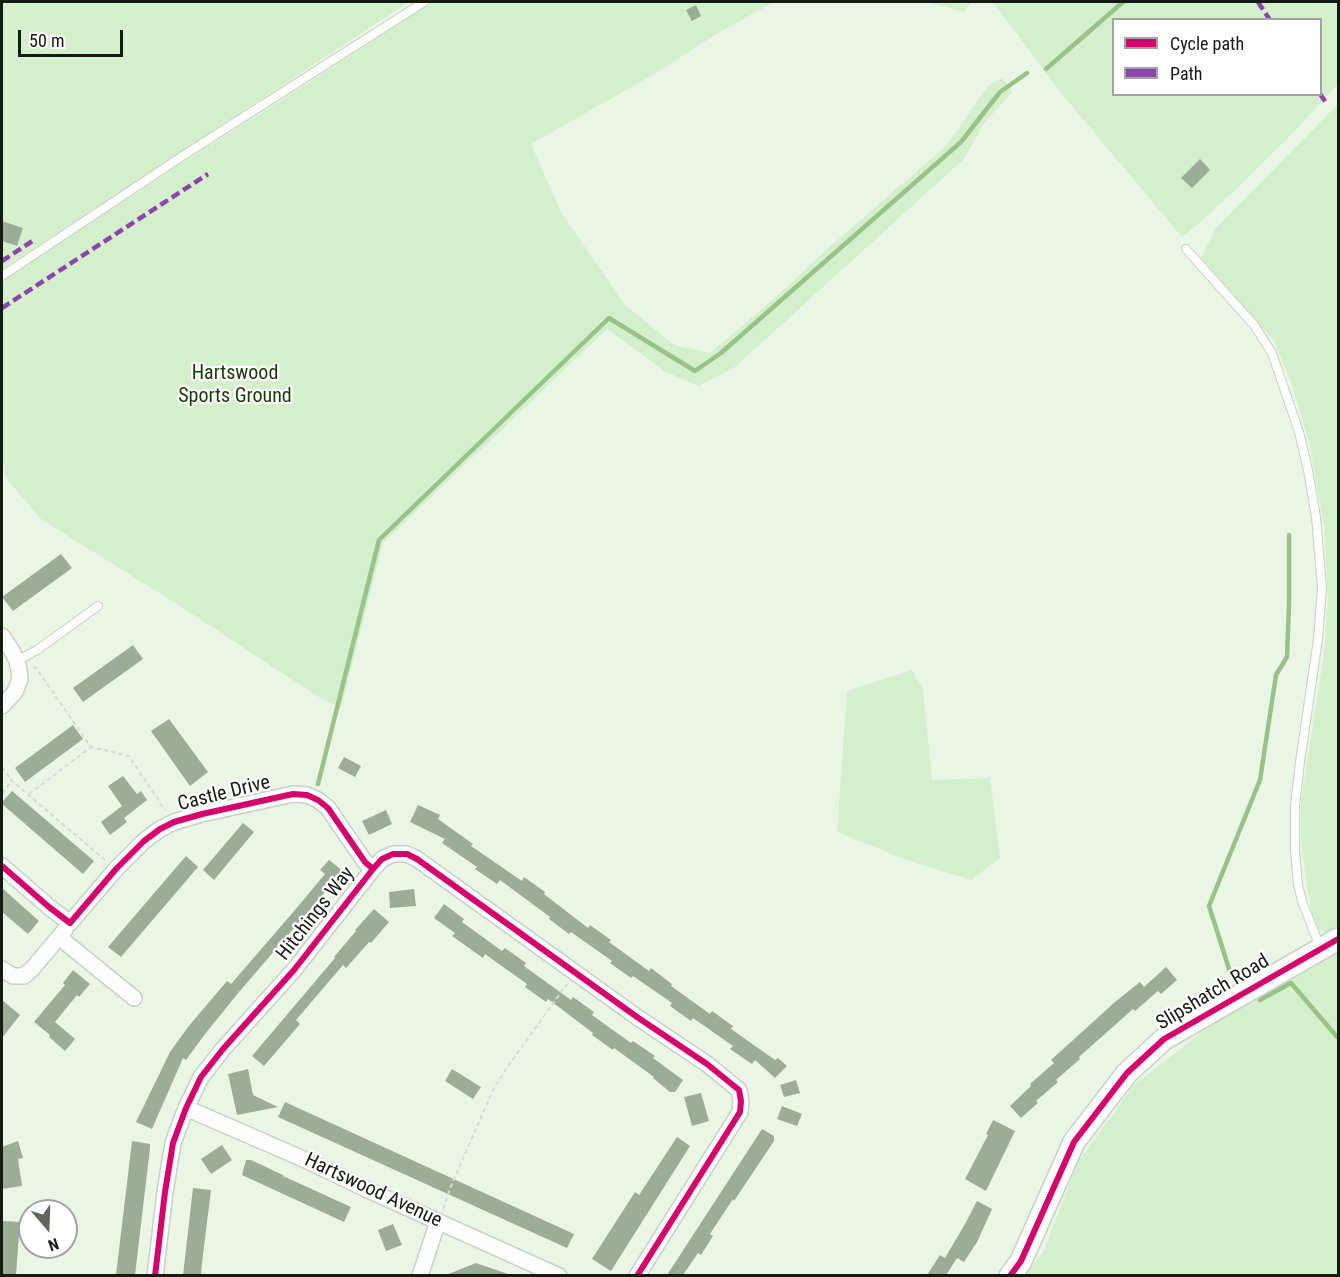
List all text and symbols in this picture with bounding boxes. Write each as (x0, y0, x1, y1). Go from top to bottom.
scale bar (21, 18, 126, 56)
legend (1112, 18, 1322, 96)
text: 50 m (29, 30, 64, 51)
text: Cycle path (1170, 33, 1244, 54)
text: Path (1170, 63, 1203, 84)
park label: Hartswood Sports Ground (178, 362, 292, 409)
street label: Castle Drive (175, 771, 273, 817)
street label: Hitchings Way (272, 862, 360, 966)
street label: Slipshatch Road (1152, 950, 1274, 1036)
street label: Hartswood Avenue (301, 1149, 445, 1233)
north arrow (18, 1199, 78, 1259)
text: N (46, 1234, 61, 1255)

